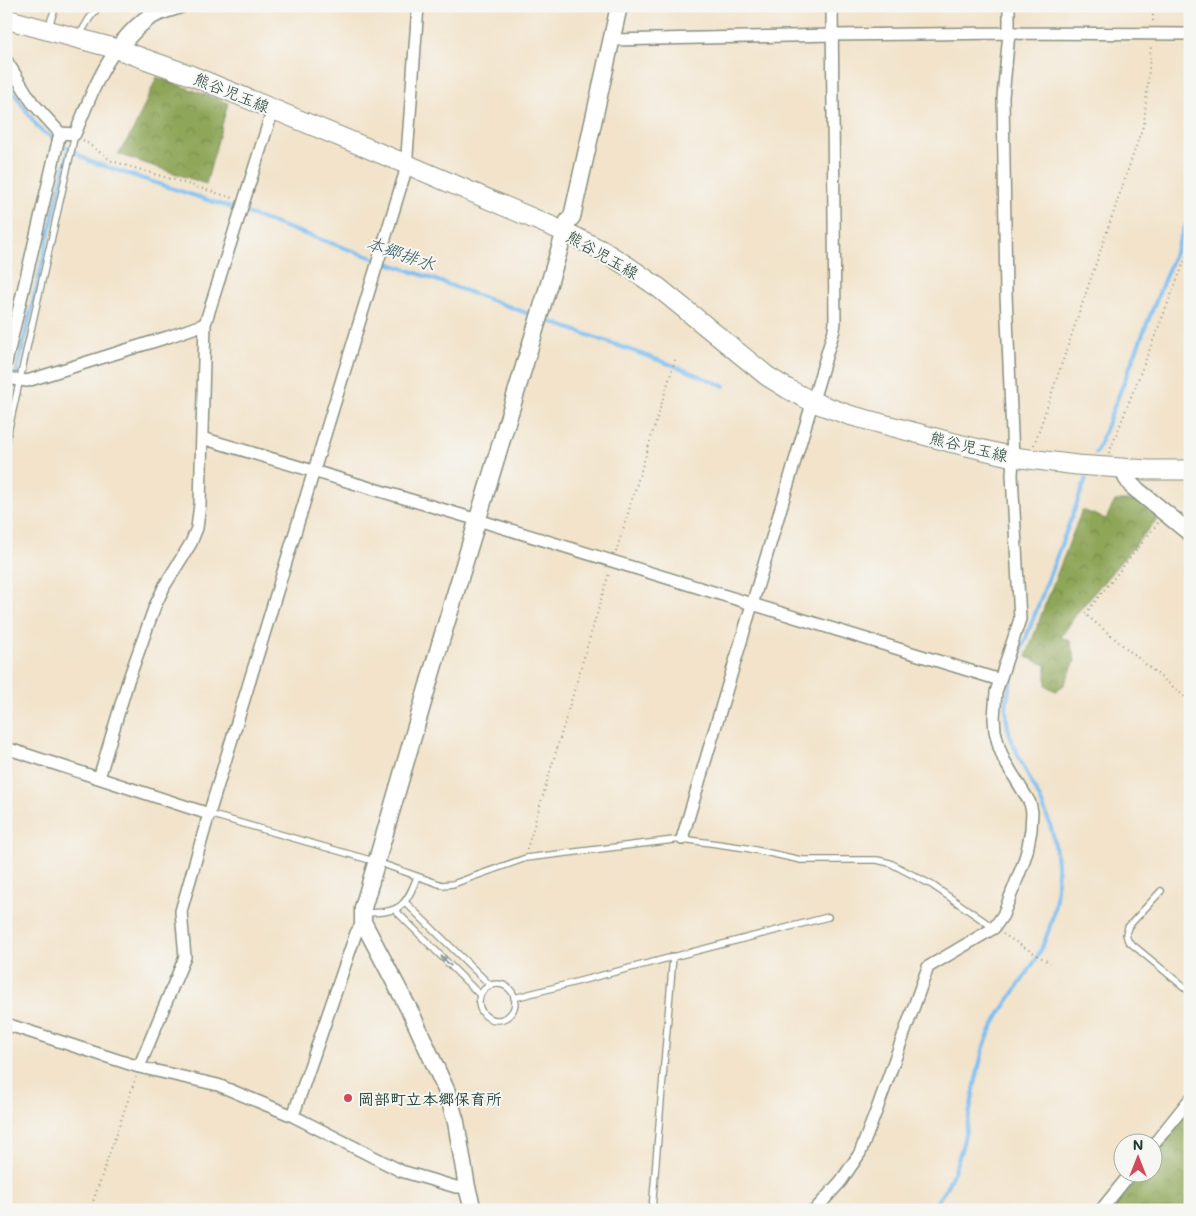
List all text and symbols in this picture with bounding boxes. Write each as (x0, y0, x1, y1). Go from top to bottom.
street label: 熊谷児玉線 (191, 67, 273, 117)
street label: 熊谷児玉線 (563, 225, 643, 283)
water label: 本郷排水 (363, 230, 439, 276)
street label: 熊谷児玉線 (928, 426, 1010, 466)
one-way arrow (440, 955, 452, 967)
place label: 岡部町立本郷保育所 (358, 1088, 502, 1109)
marker: 岡部町立本郷保育所 (342, 1092, 354, 1104)
north arrow (1114, 1134, 1164, 1184)
text: N (1133, 1135, 1143, 1154)

